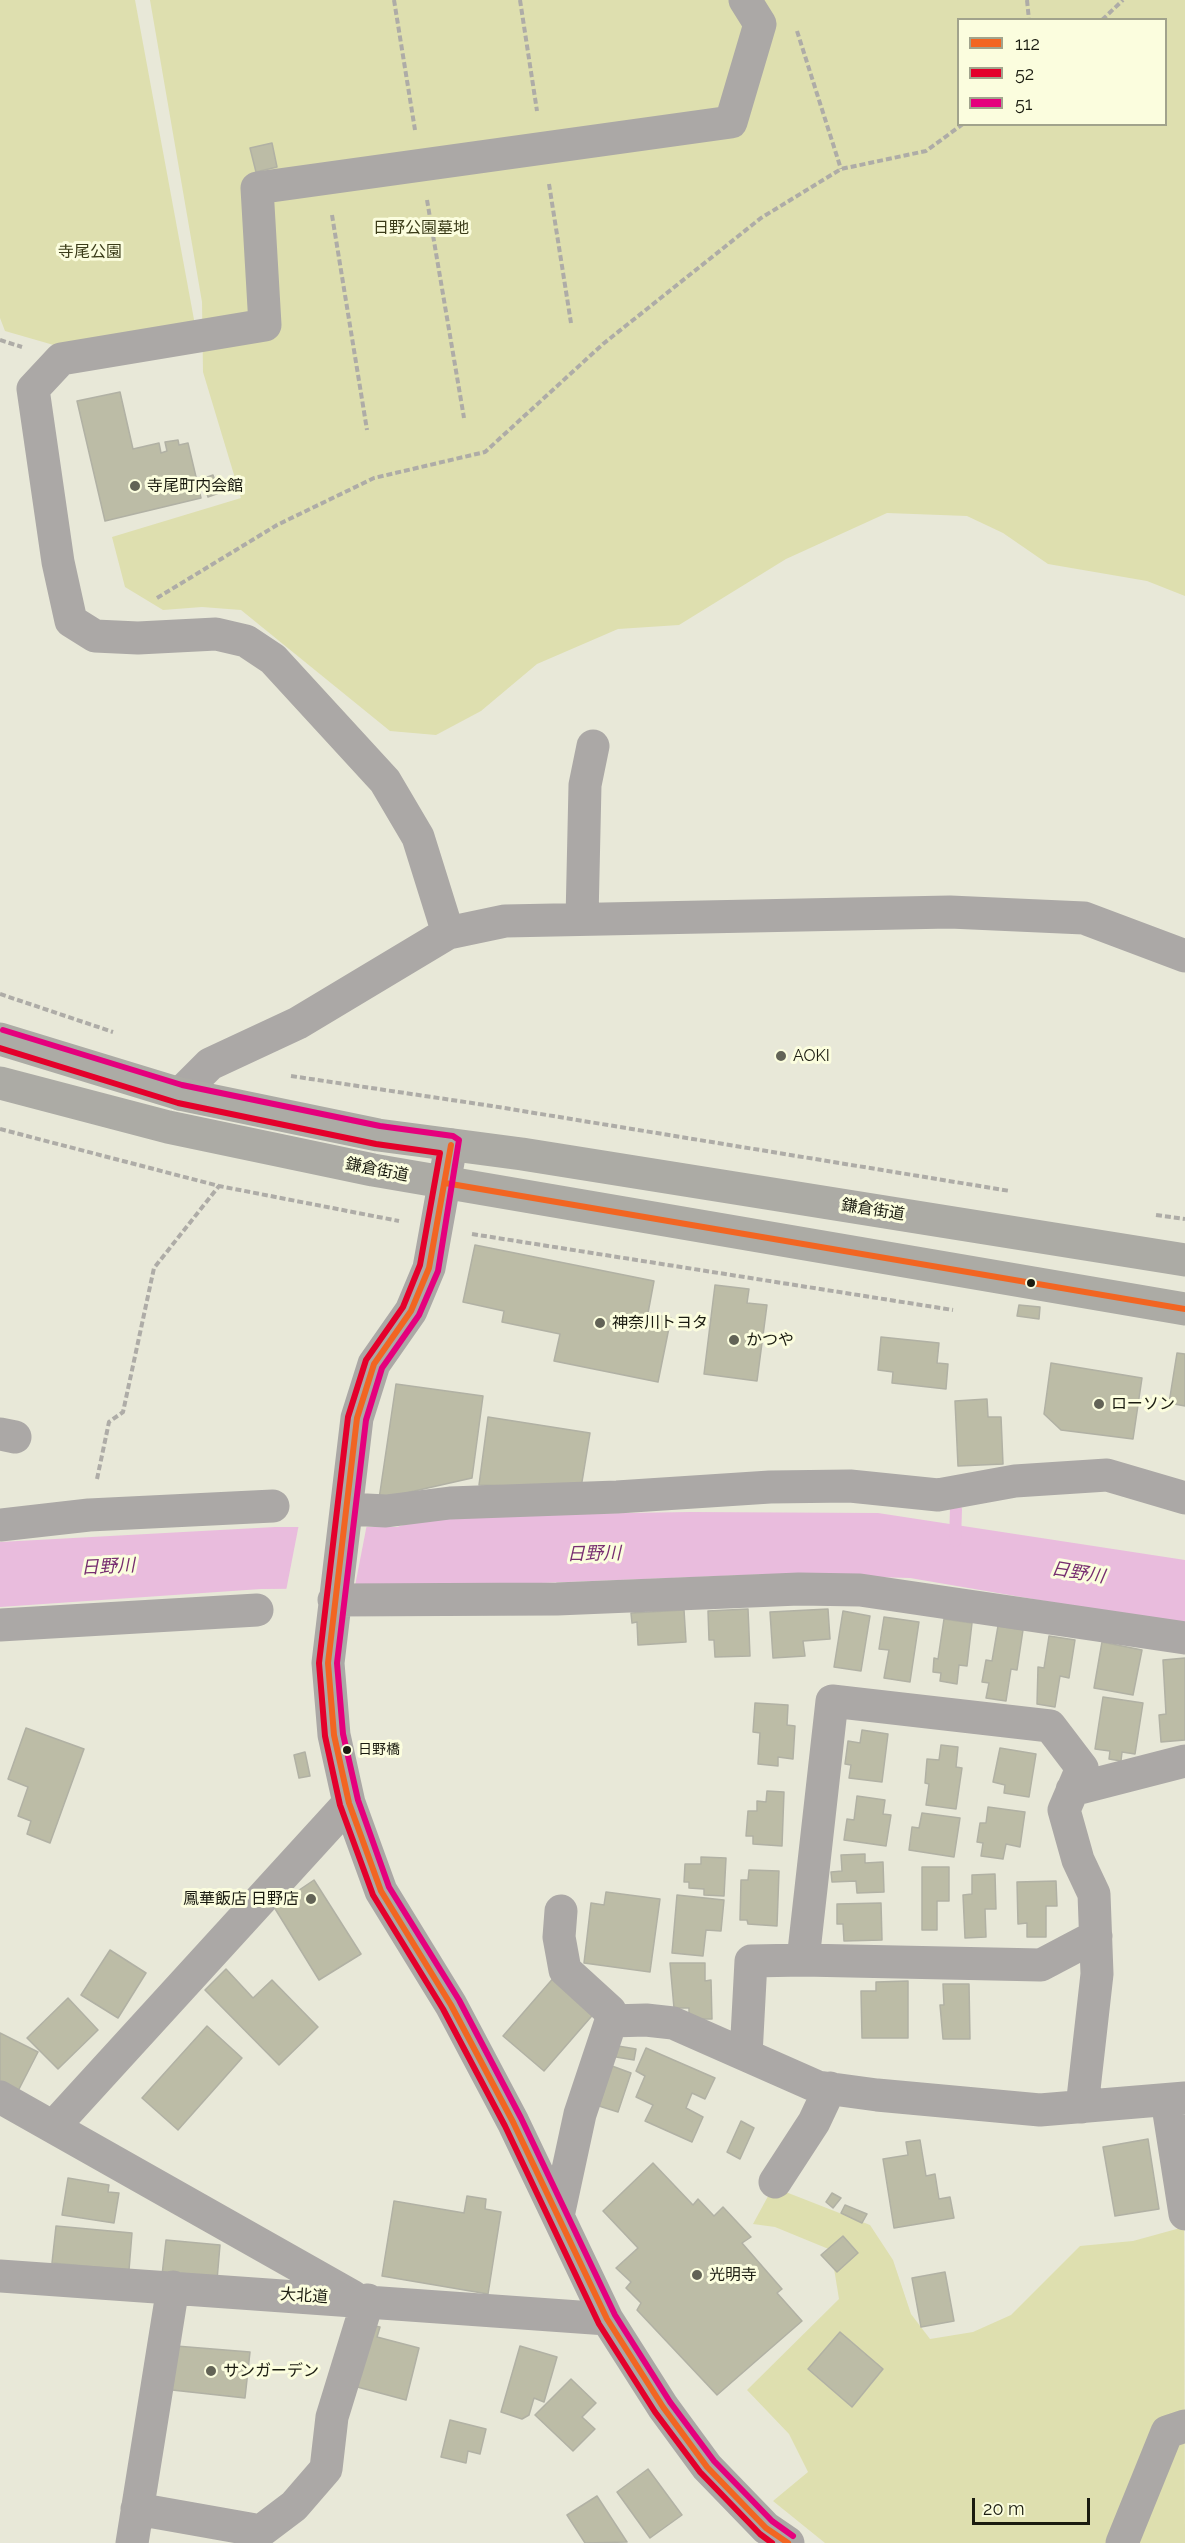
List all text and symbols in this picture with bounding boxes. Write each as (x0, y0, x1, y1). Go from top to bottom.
legend (957, 18, 1167, 126)
text: 112 (1015, 33, 1040, 54)
text: 52 (1015, 63, 1034, 84)
text: 51 (1015, 93, 1033, 114)
park label: 日野公園墓地 (373, 218, 469, 238)
park label: 寺尾公園 (58, 242, 122, 262)
place label: 寺尾町内会館 (147, 476, 243, 496)
marker: 寺尾町内会館 (128, 479, 142, 493)
place label: AOKI (793, 1046, 830, 1066)
marker: AOKI (774, 1049, 788, 1063)
street label: 鎌倉街道 (344, 1154, 410, 1186)
street label: 鎌倉街道 (840, 1196, 906, 1224)
unlabelled marker (1025, 1277, 1037, 1289)
place label: 神奈川トヨタ (612, 1313, 708, 1333)
marker: 神奈川トヨタ (593, 1316, 607, 1330)
place label: かつや (746, 1330, 794, 1350)
marker: かつや (727, 1333, 741, 1347)
place label: ローソン (1111, 1394, 1175, 1414)
marker: ローソン (1092, 1397, 1106, 1411)
water label: 日野川 (567, 1543, 621, 1565)
water label: 日野川 (80, 1555, 136, 1579)
water label: 日野川 (1050, 1558, 1106, 1588)
place label: 日野橋 (358, 1742, 400, 1758)
marker: 日野橋 (341, 1744, 353, 1756)
place label: 鳳華飯店 日野店 (183, 1889, 299, 1909)
marker: 鳳華飯店 日野店 (304, 1892, 318, 1906)
place label: 光明寺 (709, 2265, 757, 2285)
marker: 光明寺 (690, 2268, 704, 2282)
street label: 大北道 (279, 2285, 329, 2307)
place label: サンガーデン (223, 2361, 319, 2381)
marker: サンガーデン (204, 2364, 218, 2378)
scale bar (975, 2486, 1094, 2524)
text: 20 m (983, 2498, 1025, 2519)

